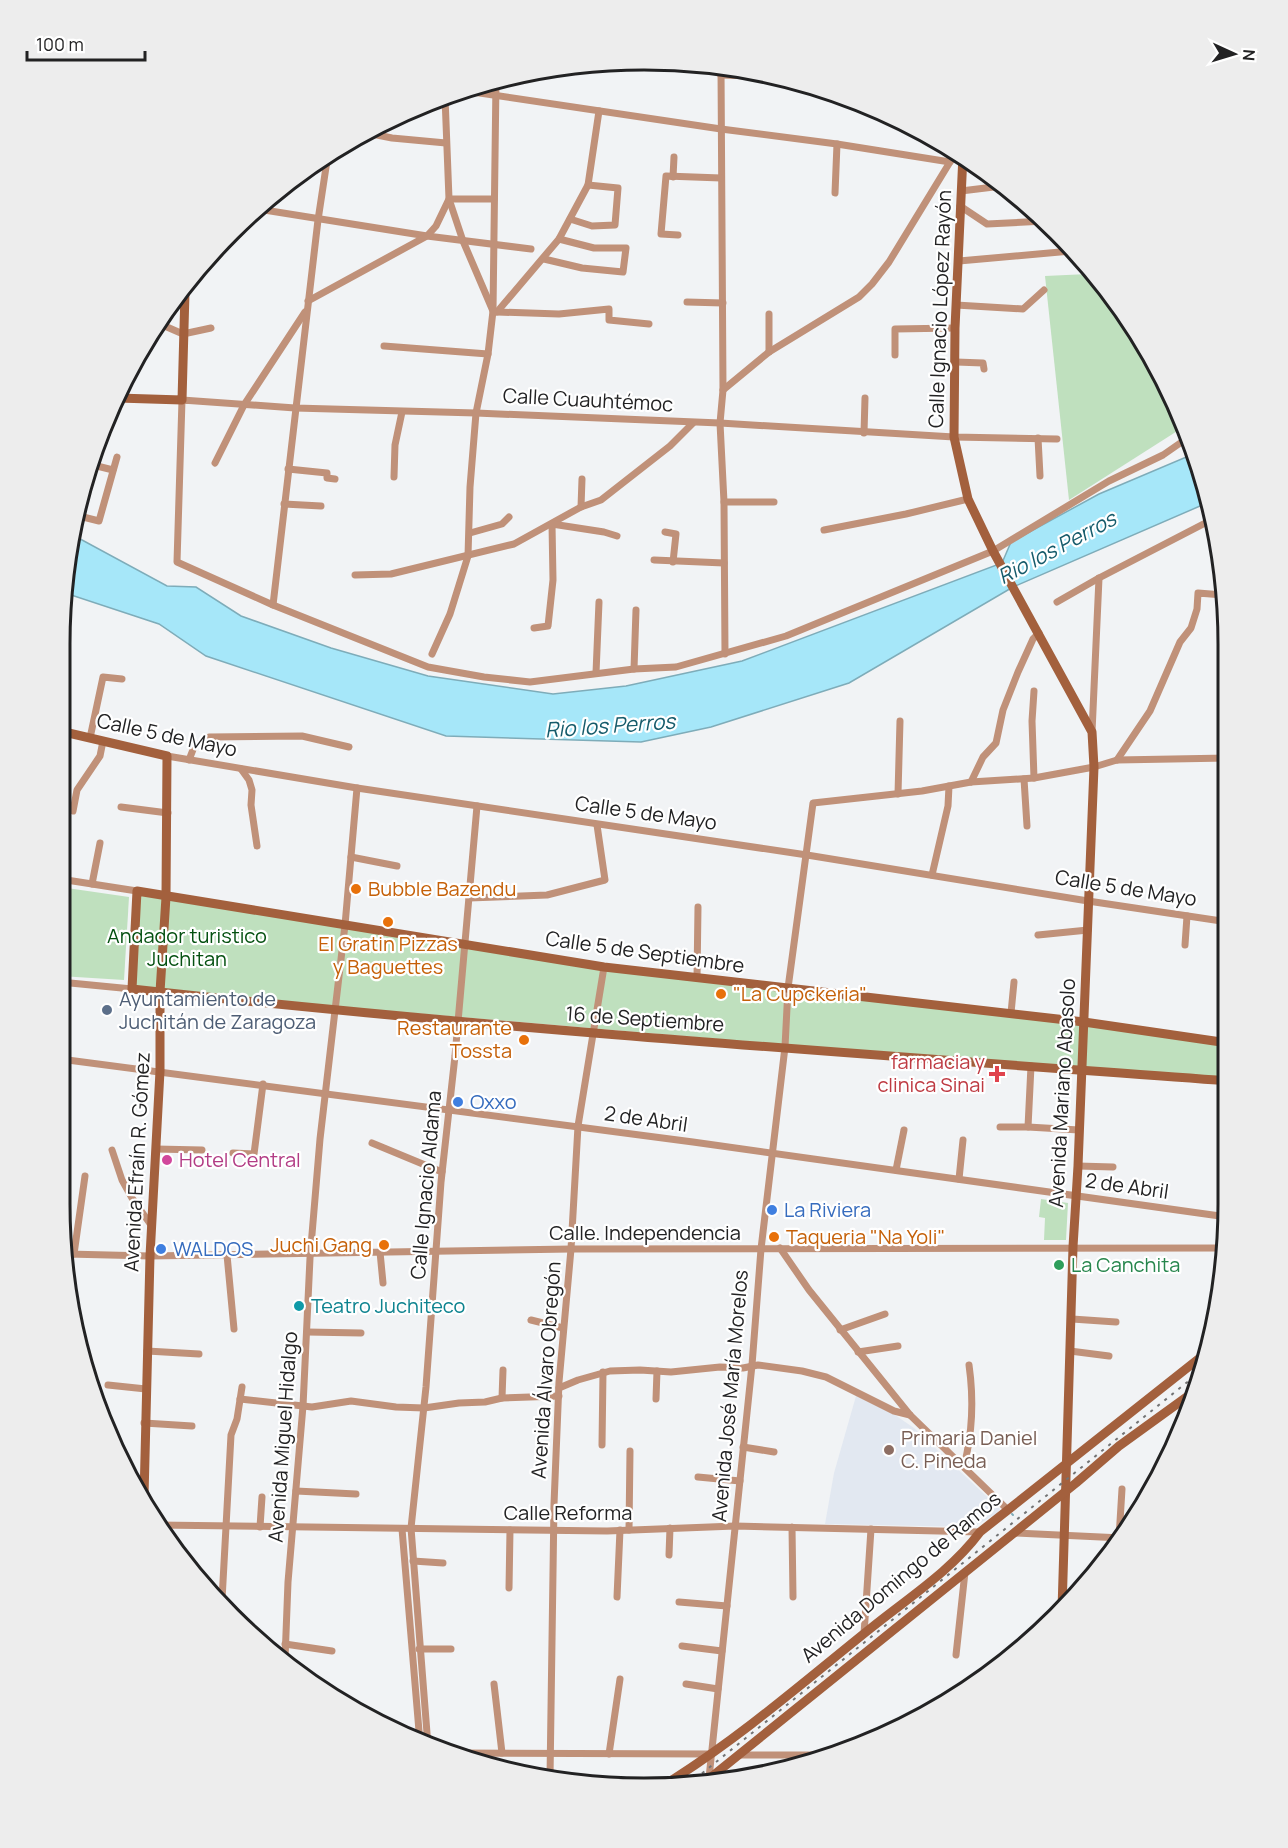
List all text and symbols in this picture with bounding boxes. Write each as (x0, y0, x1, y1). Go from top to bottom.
scale bar (27, 24, 146, 62)
north arrow (1204, 24, 1264, 84)
text: 100 m (36, 32, 84, 56)
text: N (1238, 49, 1260, 62)
street label: Calle Ignacio López Rayón (922, 189, 957, 429)
street label: Calle Cuauhtémoc (502, 382, 674, 417)
water label: Rio los Perros (992, 503, 1122, 590)
street label: Calle 5 de Mayo (94, 706, 240, 763)
water label: Rio los Perros (544, 706, 678, 744)
street label: Calle 5 de Mayo (573, 789, 719, 836)
street label: Calle 5 de Mayo (1053, 863, 1199, 912)
place label: Bubble Bazendu (368, 875, 516, 902)
marker: Bubble Bazendu (349, 882, 363, 896)
marker: El Gratin Pizzas y Baguettes (381, 915, 395, 929)
park label: Andador turistico Juchitan (107, 922, 267, 972)
street label: Calle 5 de Septiembre (544, 924, 746, 979)
place label: El Gratin Pizzas y Baguettes (318, 930, 458, 980)
street label: Avenida Mariano Abasolo (1042, 977, 1081, 1208)
place label: "La Cupckeria" (733, 980, 867, 1007)
place label: Ayuntamiento de Juchitán de Zaragoza (119, 985, 316, 1035)
marker: "La Cupckeria" (714, 987, 728, 1001)
street label: 16 de Septiembre (565, 999, 725, 1038)
marker: Ayuntamiento de Juchitán de Zaragoza (100, 1003, 114, 1017)
place label: Restaurante Tossta (397, 1014, 512, 1064)
marker: Restaurante Tossta (517, 1033, 531, 1047)
place label: farmacia y clinica Sinai (878, 1048, 985, 1098)
street label: Avenida Efraín R. Gómez (117, 1051, 156, 1273)
marker: farmacia y clinica Sinai (990, 1067, 1004, 1081)
place label: Oxxo (470, 1088, 517, 1115)
street label: Calle Ignacio Aldama (404, 1089, 447, 1281)
marker: Oxxo (451, 1095, 465, 1109)
street label: 2 de Abril (603, 1099, 690, 1138)
place label: Hotel Central (179, 1146, 301, 1173)
marker: Hotel Central (160, 1153, 174, 1167)
street label: 2 de Abril (1084, 1166, 1171, 1205)
place label: La Riviera (784, 1196, 871, 1223)
marker: La Riviera (765, 1203, 779, 1217)
street label: Calle. Independencia (549, 1219, 741, 1246)
place label: Taqueria "Na Yoli" (786, 1223, 945, 1250)
marker: Taqueria "Na Yoli" (767, 1230, 781, 1244)
place label: Juchi Gang (270, 1231, 372, 1258)
place label: WALDOS (173, 1235, 253, 1262)
marker: Juchi Gang (377, 1238, 391, 1252)
marker: WALDOS (154, 1242, 168, 1256)
place label: La Canchita (1071, 1251, 1180, 1278)
marker: La Canchita (1052, 1258, 1066, 1272)
street label: Avenida Álvaro Obregón (524, 1260, 567, 1480)
street label: Avenida José María Morelos (705, 1269, 754, 1523)
place label: Teatro Juchiteco (311, 1292, 466, 1319)
marker: Teatro Juchiteco (292, 1299, 306, 1313)
street label: Avenida Miguel Hidalgo (262, 1330, 303, 1544)
place label: Primaria Daniel C. Pineda (901, 1424, 1037, 1474)
marker: Primaria Daniel C. Pineda (882, 1443, 896, 1457)
street label: Avenida Domingo de Ramos (795, 1485, 1006, 1668)
street label: Calle Reforma (504, 1499, 632, 1526)

